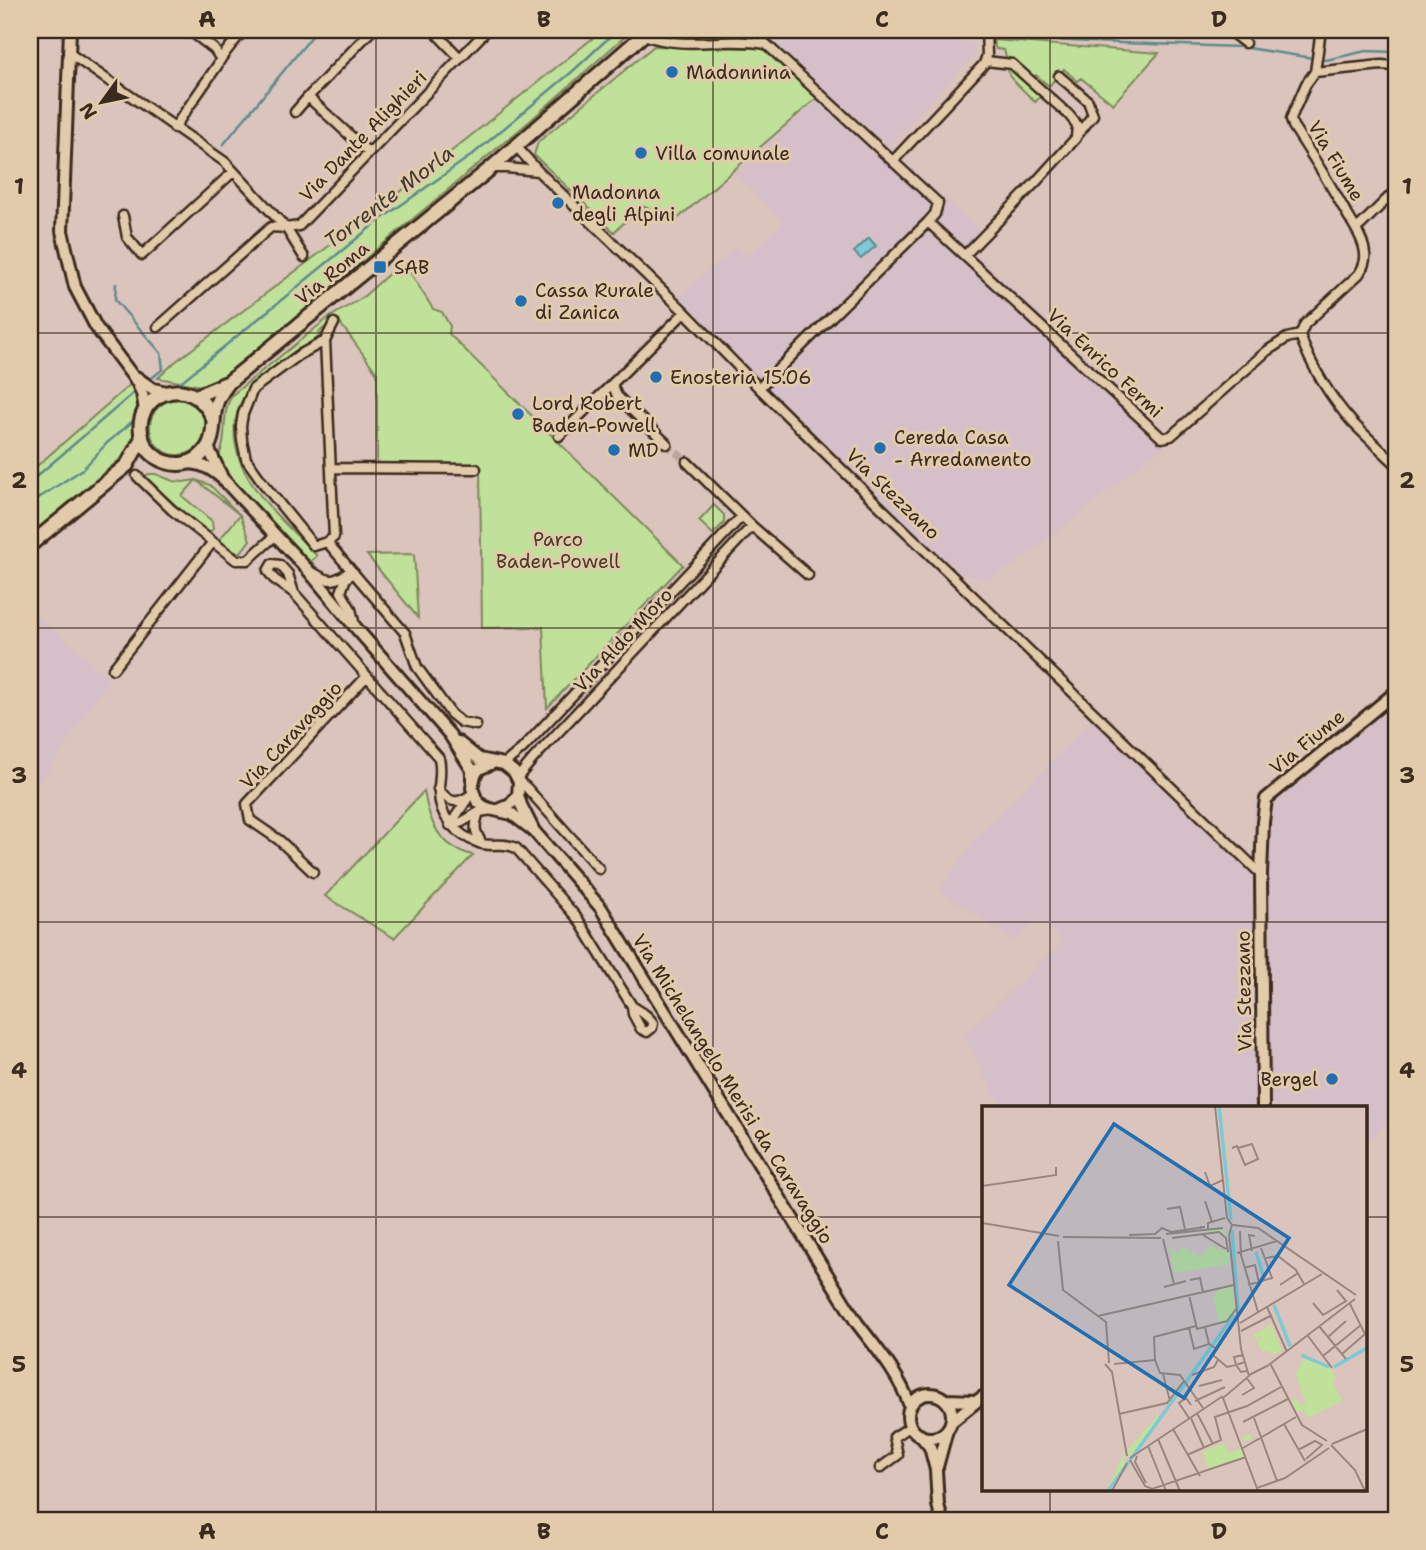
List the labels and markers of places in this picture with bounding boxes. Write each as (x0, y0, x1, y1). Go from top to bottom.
place label: Madonnina (686, 60, 791, 85)
marker: Madonnina (664, 64, 680, 80)
place label: Villa comunale (655, 141, 790, 166)
marker: Villa comunale (633, 145, 649, 161)
place label: Madonna degli Alpini (572, 180, 675, 227)
marker: Madonna degli Alpini (550, 195, 566, 211)
place label: SAB (394, 255, 429, 280)
marker: SAB (372, 259, 388, 275)
place label: Cassa Rurale di Zanica (535, 278, 654, 325)
marker: Cassa Rurale di Zanica (513, 293, 529, 309)
place label: Enosteria 15.06 (670, 365, 812, 390)
marker: Enosteria 15.06 (648, 369, 664, 385)
place label: Lord Robert Baden-Powell (532, 391, 656, 438)
marker: Lord Robert Baden-Powell (510, 406, 526, 422)
place label: Cereda Casa - Arredamento (894, 425, 1031, 472)
place label: MD (628, 438, 659, 463)
marker: Cereda Casa - Arredamento (872, 440, 888, 456)
marker: MD (606, 442, 622, 458)
place label: Bergel (1261, 1067, 1318, 1092)
marker: Bergel (1324, 1071, 1340, 1087)

